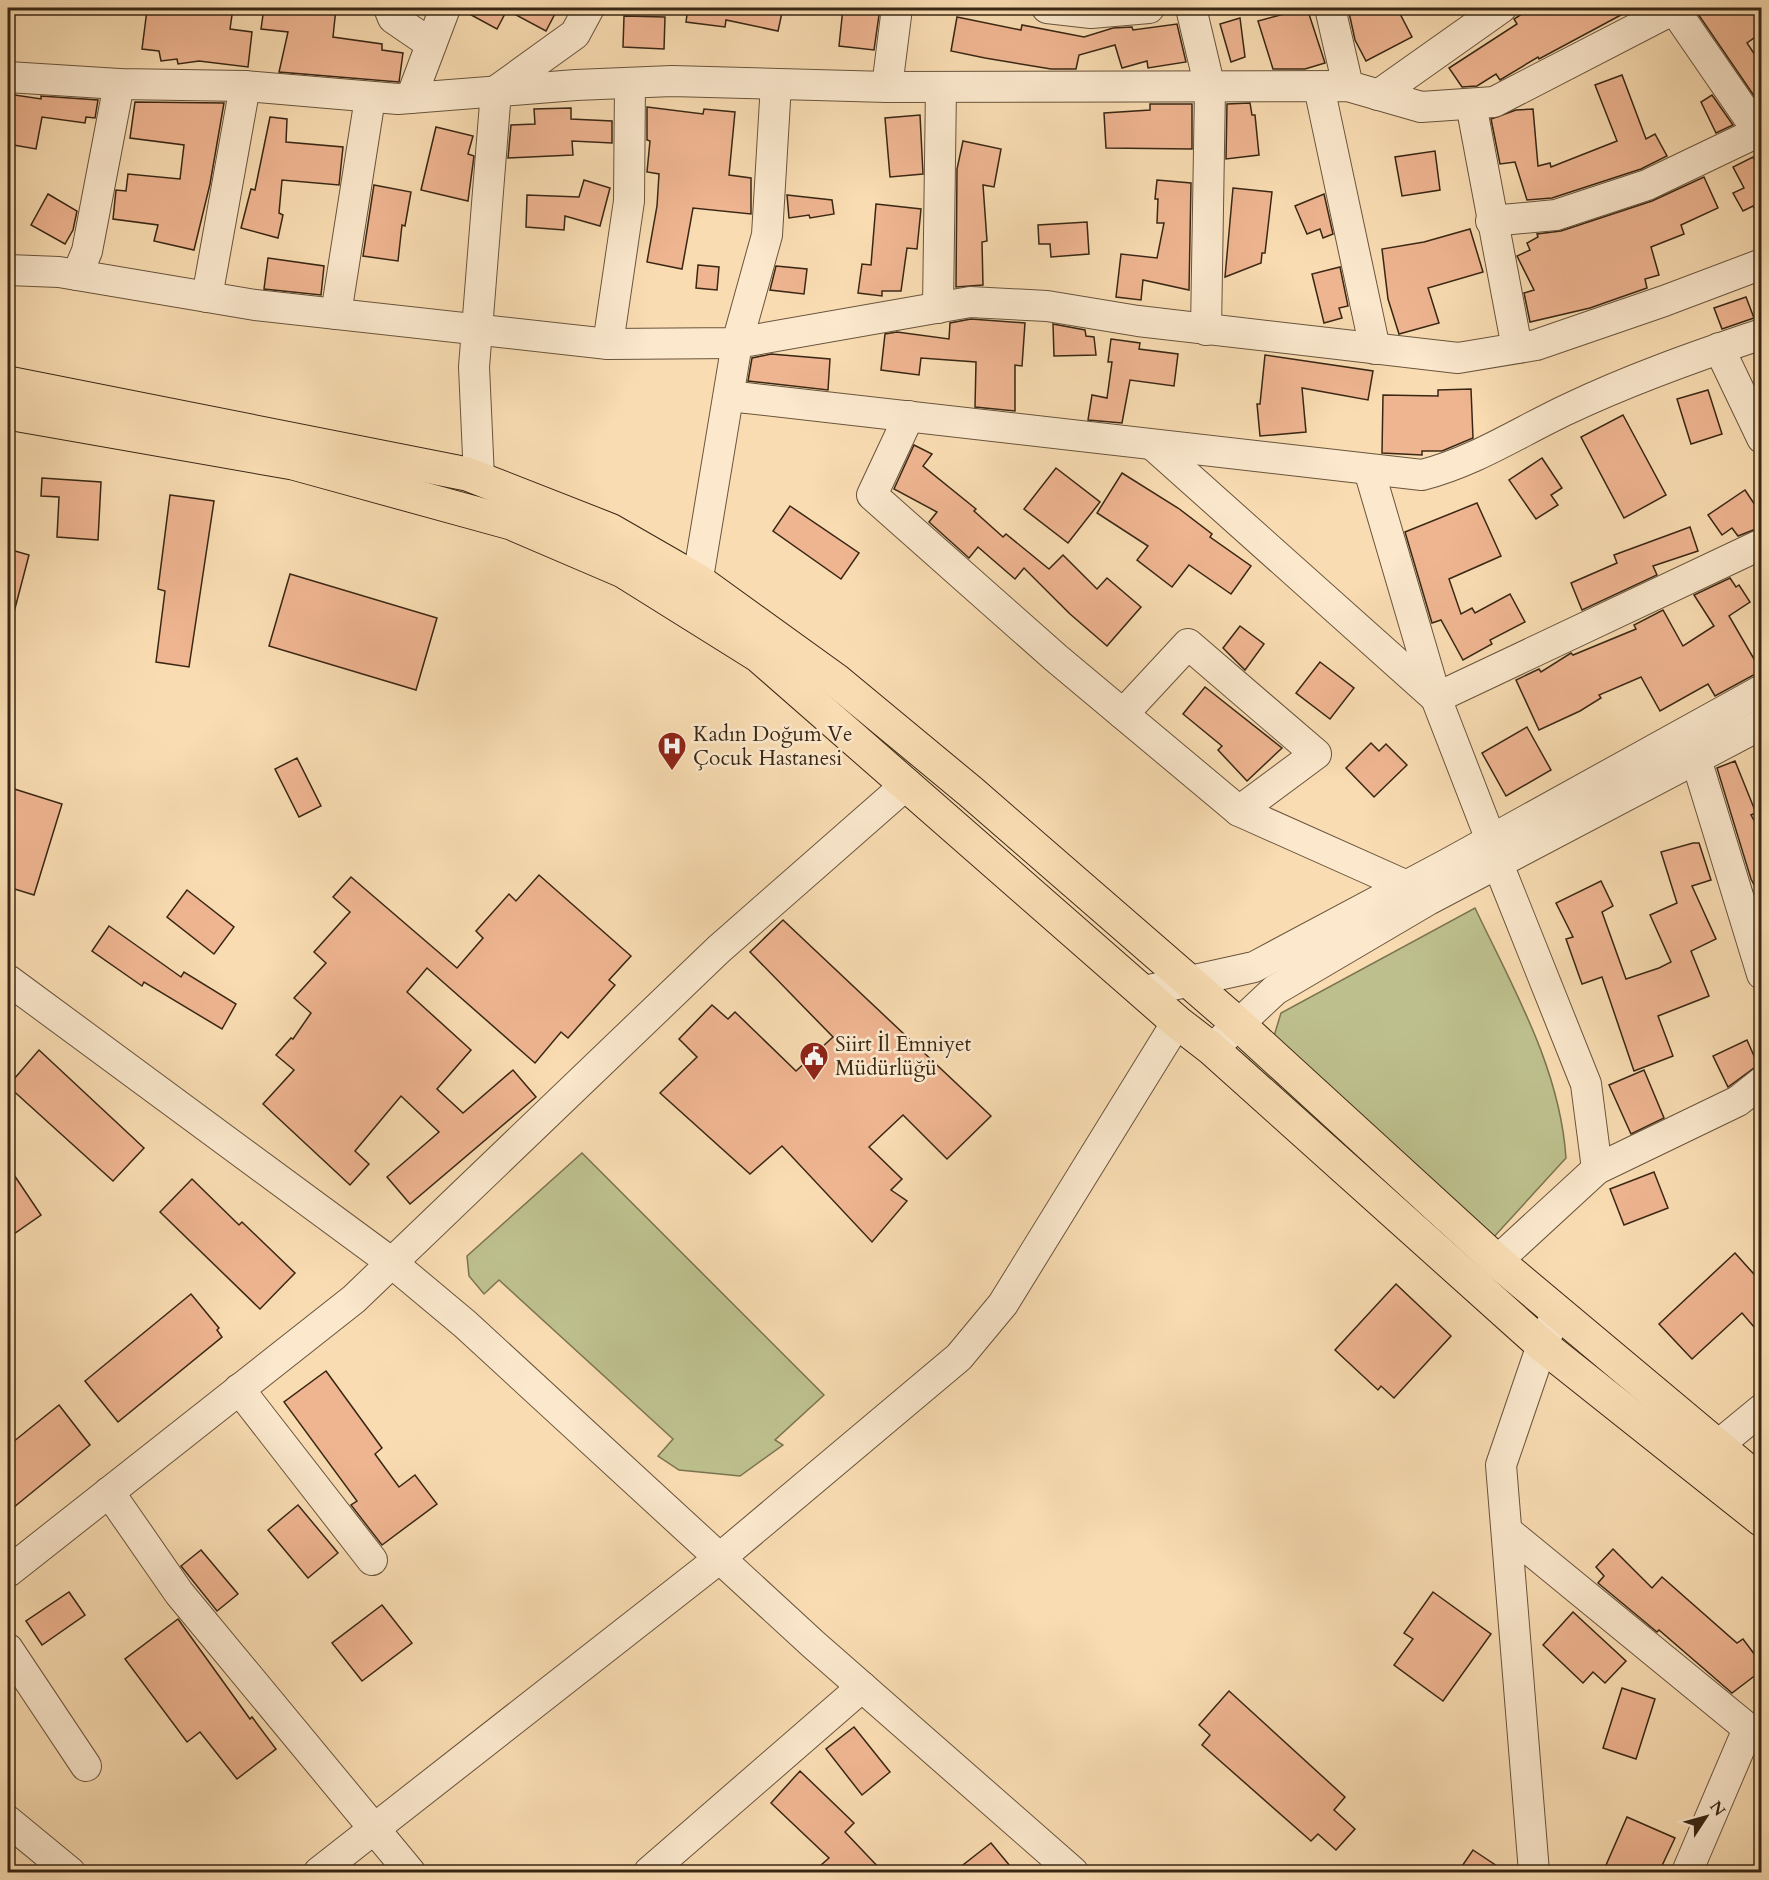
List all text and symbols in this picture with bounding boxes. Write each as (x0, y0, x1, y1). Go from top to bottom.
place label: Kadın Doğum Ve Çocuk Hastanesi (693, 720, 852, 773)
hospital icon: Kadın Doğum Ve Çocuk Hastanesi (656, 730, 688, 772)
place label: Siirt İl Emniyet Müdürlüğü (835, 1030, 972, 1083)
public building icon: Siirt İl Emniyet Müdürlüğü (798, 1040, 830, 1082)
north arrow (1676, 1787, 1736, 1847)
text: N (1704, 1797, 1730, 1821)

